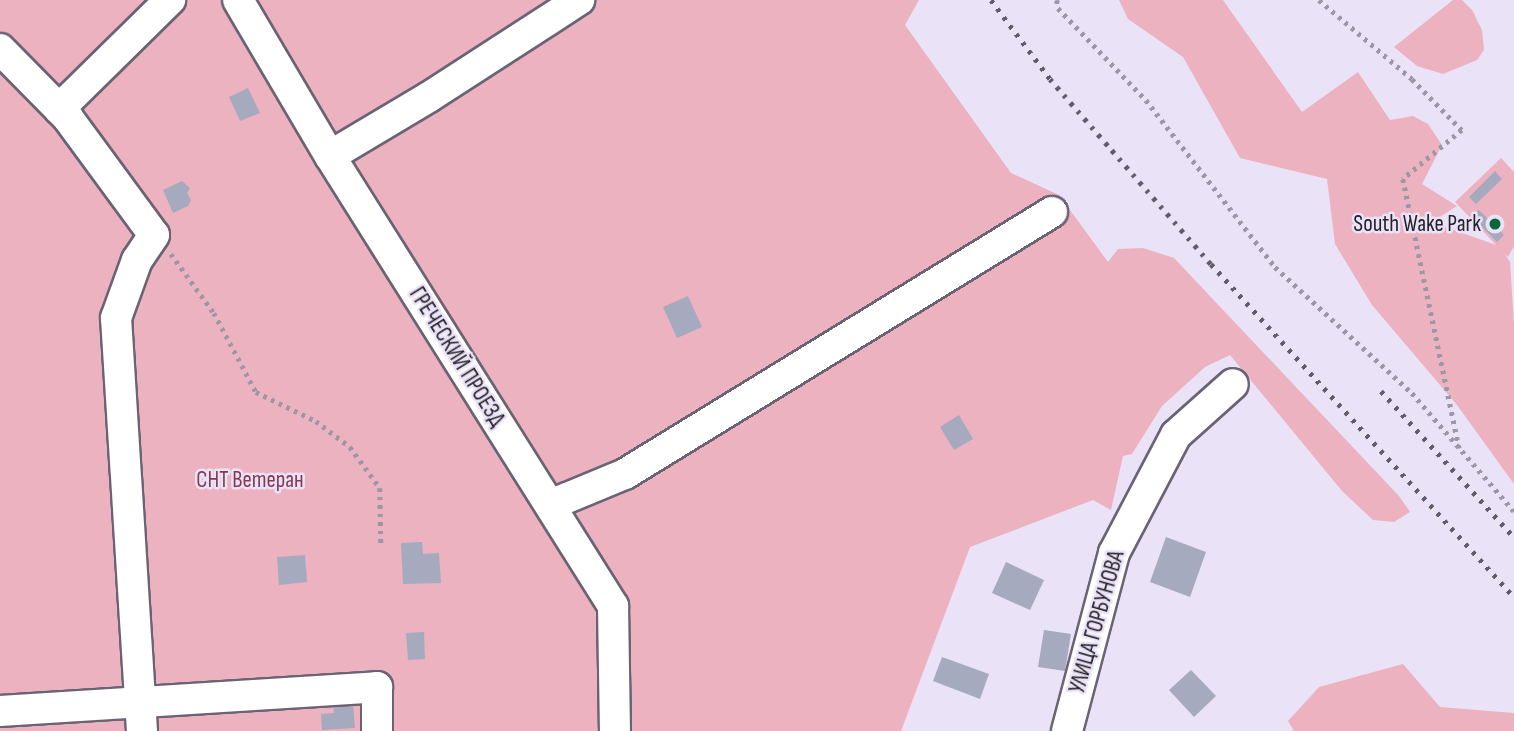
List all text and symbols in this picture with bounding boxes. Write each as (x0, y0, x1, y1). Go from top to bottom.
place label: South Wake Park (1353, 210, 1481, 238)
marker: South Wake Park (1487, 216, 1503, 232)
street label: ГРЕЧЕСКИЙ ПРОЕЗД (403, 282, 511, 432)
park label: СНТ Ветеран (196, 466, 304, 494)
street label: УЛИЦА ГОРБУНОВА (1063, 547, 1131, 697)

